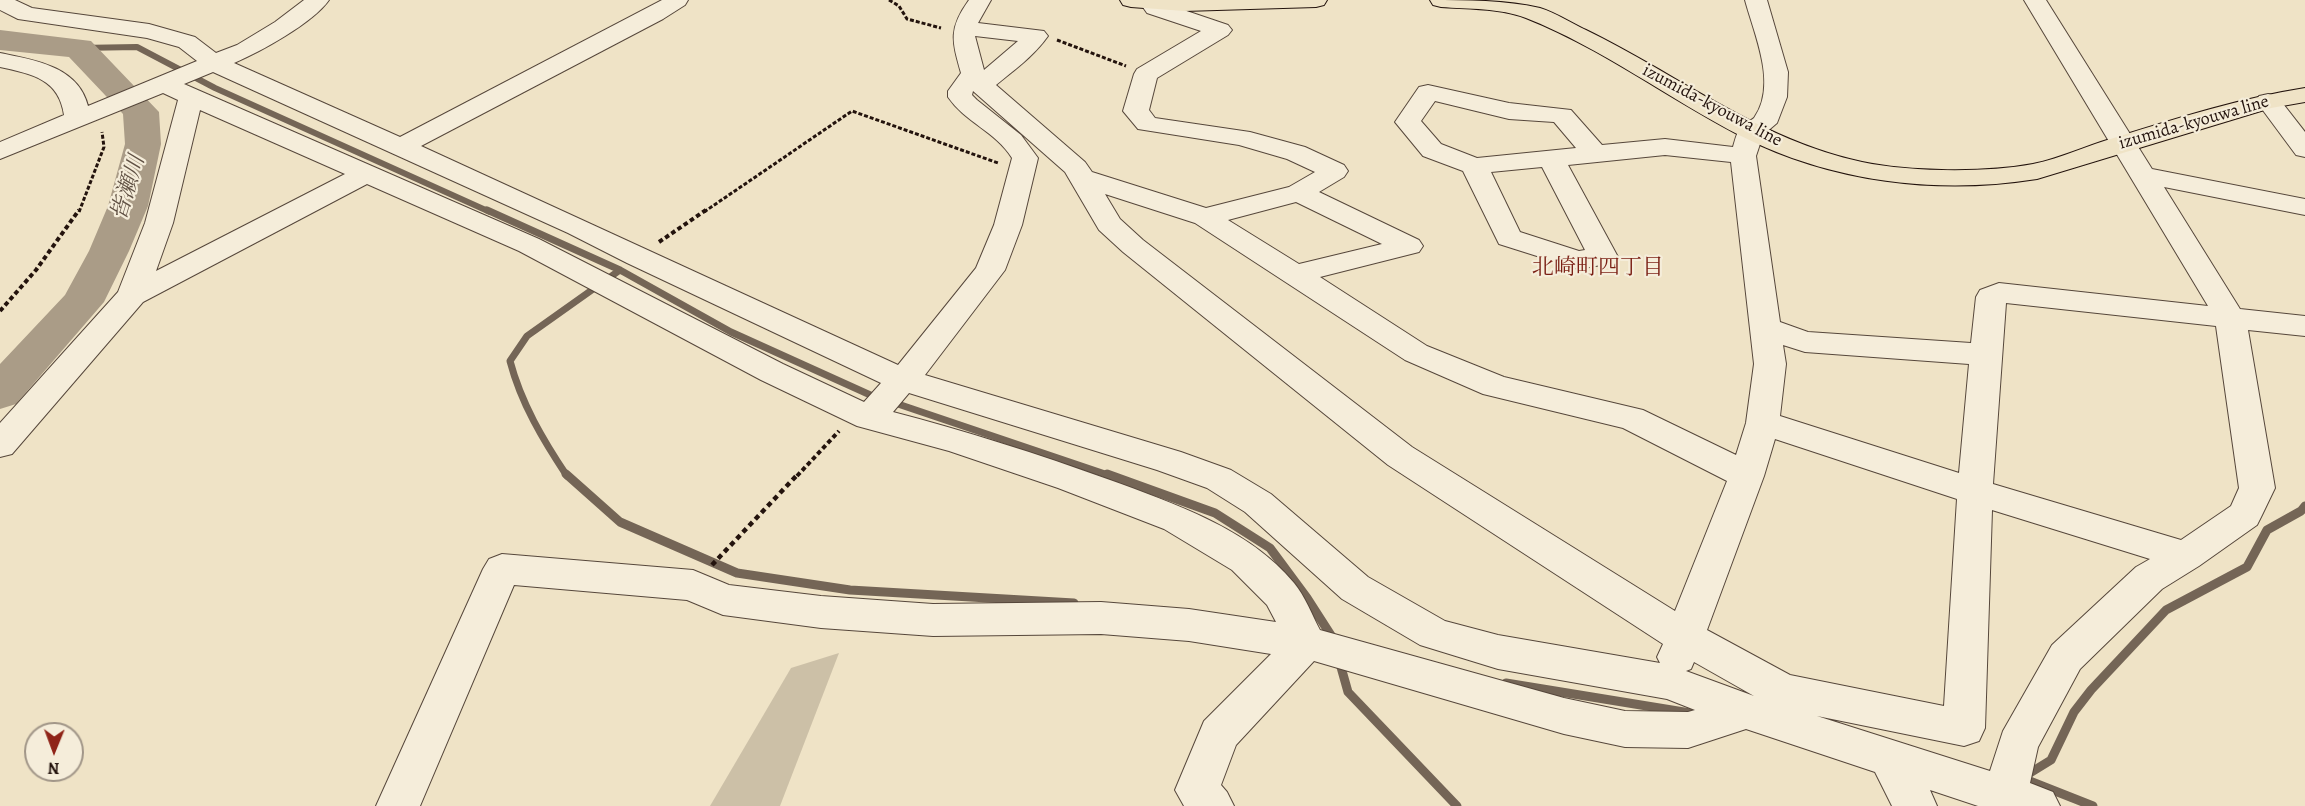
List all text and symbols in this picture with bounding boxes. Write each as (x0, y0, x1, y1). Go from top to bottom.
street label: izumida-kyouwa line (1638, 60, 1786, 152)
street label: izumida-kyouwa line (2116, 91, 2272, 155)
water label: 皆瀬川 (107, 153, 151, 223)
district label: 北崎町四丁目 (1532, 256, 1664, 282)
north arrow (24, 722, 84, 782)
text: N (48, 757, 60, 779)

